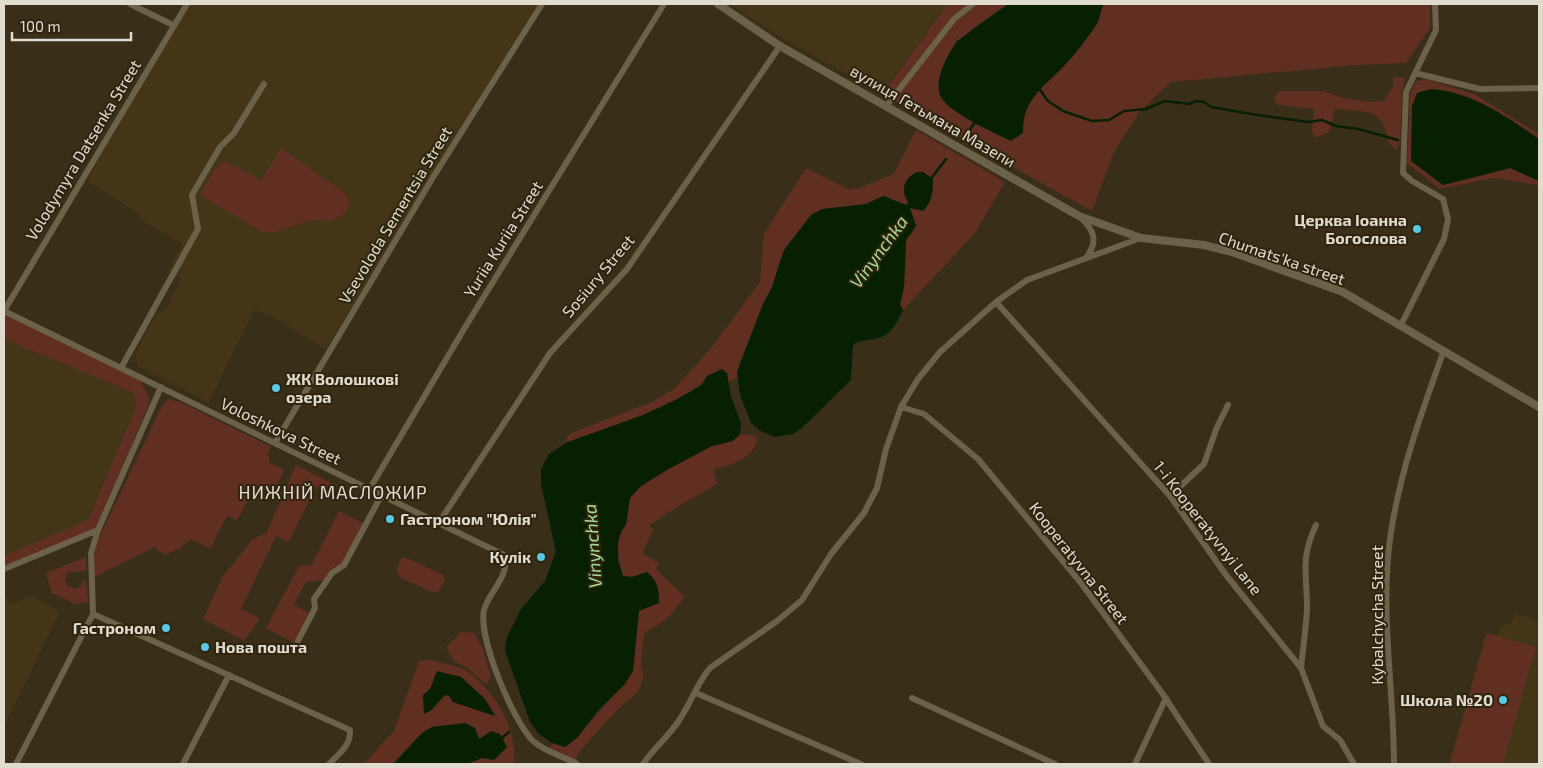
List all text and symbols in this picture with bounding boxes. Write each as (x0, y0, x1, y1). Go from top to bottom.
scale bar (12, 10, 131, 42)
text: 100 m (20, 17, 61, 35)
street label: Volodymyra Datsenka Street (21, 56, 144, 244)
street label: вулиця Гетьмана Мазепи (847, 60, 1019, 172)
street label: Vsevoloda Sementsia Street (334, 123, 455, 307)
street label: Yuriia Kuriia Street (459, 177, 546, 300)
place label: Церква Іоанна Богослова (1294, 210, 1407, 247)
water label: Vinynchka (844, 211, 912, 292)
marker: Церква Іоанна Богослова (1411, 223, 1423, 235)
street label: Chumats'ka street (1217, 227, 1348, 288)
street label: Sosiury Street (558, 231, 638, 321)
place label: ЖК Волошкові озера (286, 369, 399, 406)
marker: ЖК Волошкові озера (270, 382, 282, 394)
street label: Voloshkova Street (218, 393, 345, 468)
street label: 1-i Kooperatyvnyi Lane (1150, 457, 1267, 598)
district label: НИЖНІЙ МАСЛОЖИР (238, 481, 428, 503)
street label: Kooperatyvna Street (1026, 498, 1133, 628)
water label: Vinynchka (578, 503, 606, 589)
place label: Гастроном "Юлія" (400, 509, 537, 528)
marker: Гастроном "Юлія" (384, 513, 396, 525)
street label: Kybalchycha Street (1367, 545, 1386, 685)
place label: Кулік (489, 547, 531, 566)
marker: Кулік (535, 551, 547, 563)
place label: Гастроном (73, 618, 156, 637)
marker: Гастроном (160, 622, 172, 634)
place label: Нова пошта (215, 637, 307, 656)
marker: Нова пошта (199, 641, 211, 653)
place label: Школа №20 (1400, 690, 1493, 709)
marker: Школа №20 (1497, 694, 1509, 706)

